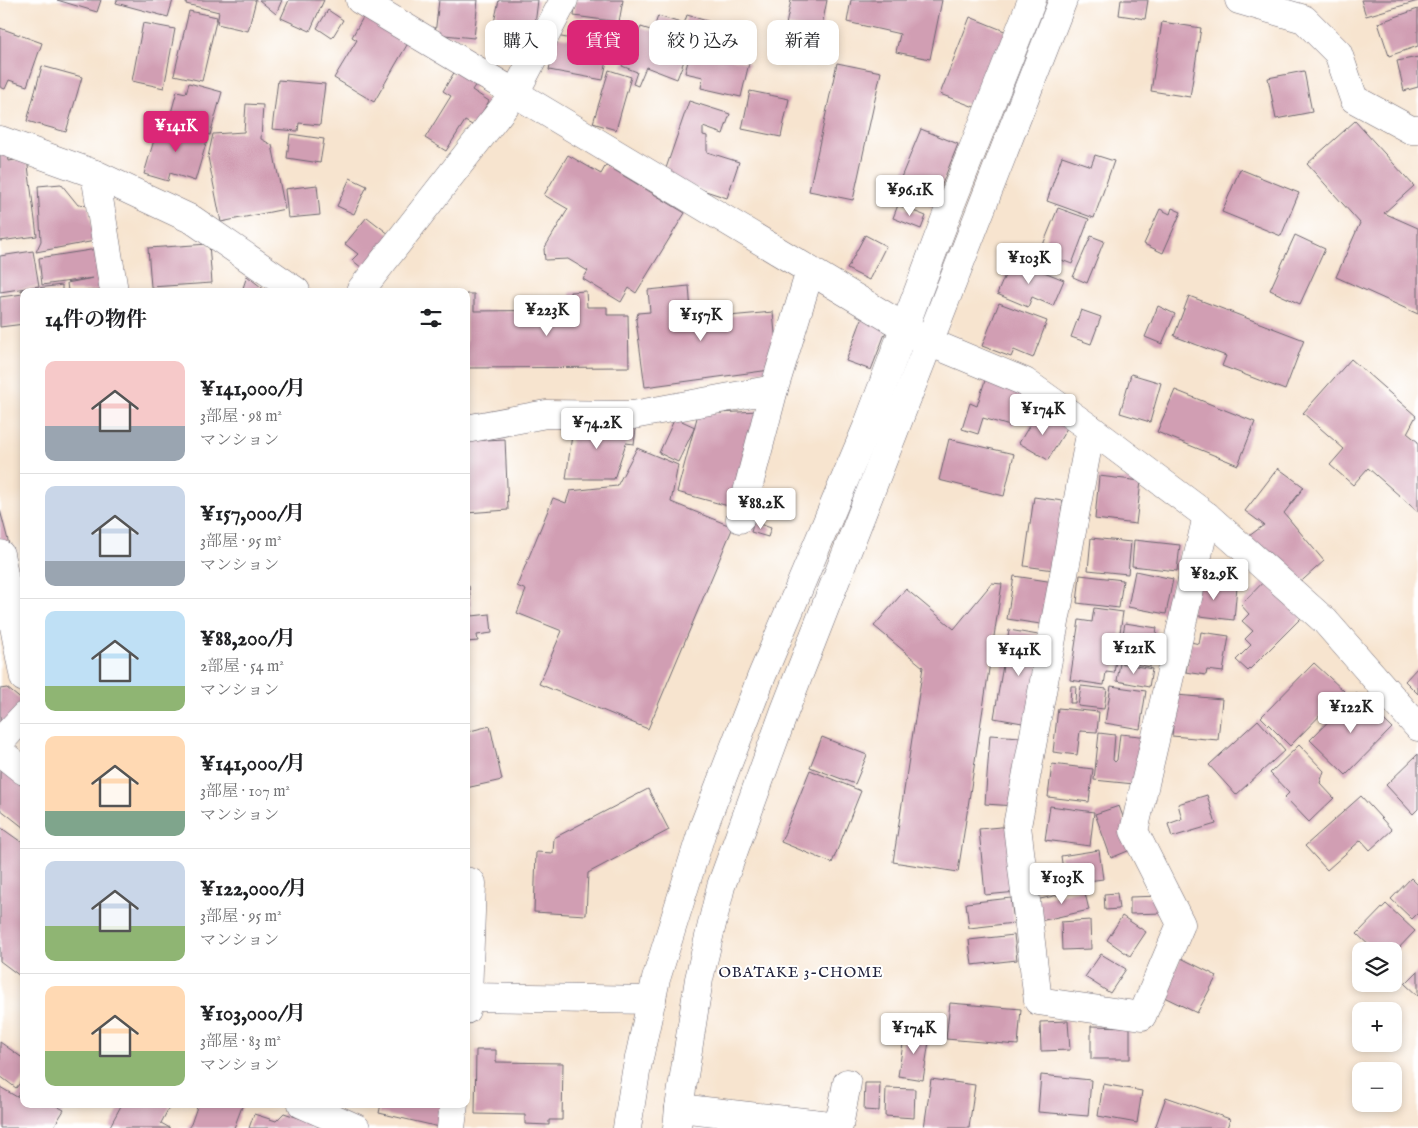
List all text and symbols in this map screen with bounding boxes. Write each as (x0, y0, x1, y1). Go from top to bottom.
chip: 購入 (485, 20, 557, 65)
chip: 賃貸 (567, 20, 639, 65)
chip: 絞り込み (649, 20, 757, 65)
chip: 新着 (767, 20, 839, 65)
pin: ¥141K (141, 110, 211, 153)
text: ¥141K (155, 117, 198, 137)
pin: ¥96.1K (869, 174, 951, 217)
text: ¥96.1K (887, 181, 933, 201)
pin: ¥103K (994, 242, 1064, 285)
text: ¥103K (1008, 249, 1050, 269)
pin: ¥223K (512, 294, 582, 337)
pin: ¥157K (666, 300, 736, 342)
text: ¥223K (525, 301, 569, 321)
icon: filters (417, 304, 445, 332)
text: ¥157K (680, 306, 722, 326)
text: 14件の物件 (45, 307, 147, 334)
text: ¥141,000/月 (200, 376, 306, 403)
icon: home (85, 381, 145, 441)
pin: ¥174K (1008, 394, 1078, 436)
text: ¥174K (1021, 400, 1065, 420)
text: 3部屋 · 98 m² (200, 407, 282, 427)
pin: ¥74.2K (556, 408, 638, 450)
text: ¥74.2K (572, 414, 622, 434)
text: マンション (200, 431, 279, 451)
pin: ¥88.2K (720, 488, 802, 530)
text: ¥88.2K (738, 494, 784, 514)
text: ¥157,000/月 (200, 501, 305, 528)
icon: home (85, 506, 145, 566)
text: 3部屋 · 95 m² (200, 532, 282, 552)
text: マンション (200, 556, 279, 576)
pin: ¥82.9K (1173, 558, 1255, 601)
text: ¥82.9K (1190, 565, 1238, 585)
text: ¥88,200/月 (200, 626, 296, 653)
icon: home (85, 631, 145, 691)
pin: ¥121K (1099, 632, 1169, 675)
pin: ¥141K (984, 634, 1054, 677)
text: ¥121K (1113, 639, 1155, 659)
text: ¥141K (998, 641, 1041, 661)
text: 2部屋 · 54 m² (200, 657, 284, 677)
text: マンション (200, 681, 279, 701)
pin: ¥122K (1316, 692, 1386, 734)
text: ¥122K (1329, 698, 1373, 718)
text: ¥141,000/月 (200, 751, 306, 778)
icon: home (85, 756, 145, 816)
text: 3部屋 · 107 m² (200, 782, 290, 802)
text: マンション (200, 806, 279, 826)
pin: ¥103K (1027, 862, 1097, 905)
text: ¥103K (1041, 869, 1083, 889)
text: ¥122,000/月 (200, 876, 308, 903)
icon: home (85, 881, 145, 941)
text: 3部屋 · 95 m² (200, 907, 282, 927)
text: マンション (200, 931, 279, 951)
map controls (1352, 942, 1402, 1112)
button: layers (1352, 942, 1402, 992)
district label: OBATAKE 3-CHOME (719, 963, 883, 982)
text: ¥103,000/月 (200, 1001, 306, 1028)
button: + (1352, 1002, 1402, 1052)
icon: home (85, 1006, 145, 1066)
pin: ¥174K (879, 1012, 949, 1055)
text: ¥174K (892, 1019, 936, 1039)
text: 3部屋 · 83 m² (200, 1032, 281, 1052)
text: マンション (200, 1056, 279, 1076)
button: − (1352, 1062, 1402, 1112)

